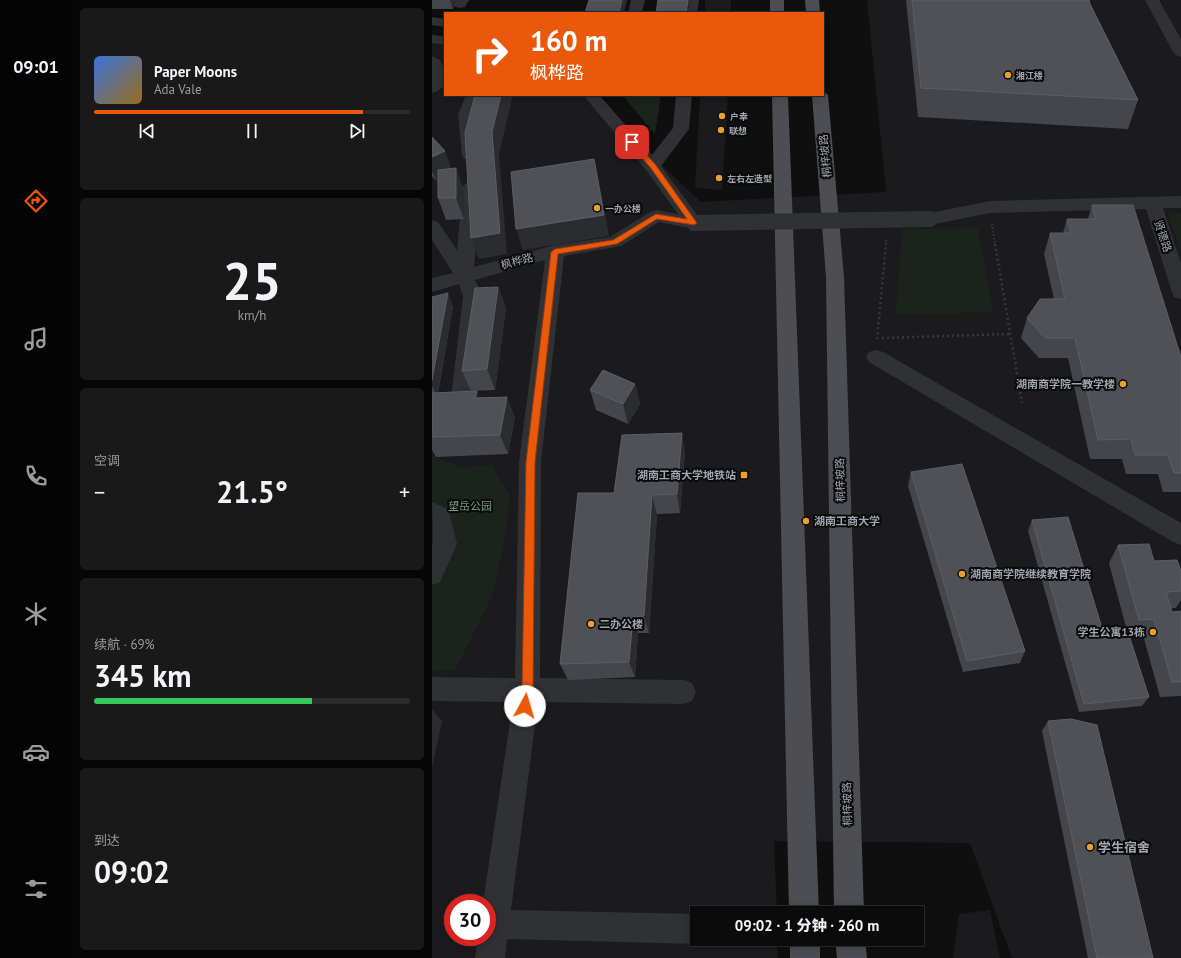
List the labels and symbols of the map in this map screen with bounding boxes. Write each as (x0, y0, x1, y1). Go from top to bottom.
marker: 湘江楼 (1003, 70, 1013, 80)
place label: 湘江楼 (1016, 70, 1043, 81)
marker: 户幸 (717, 111, 727, 121)
place label: 户幸 (730, 111, 748, 122)
pin (615, 125, 649, 159)
marker: 联想 (716, 125, 726, 135)
place label: 联想 (729, 125, 747, 136)
street label: 桐梓坡路 (816, 133, 834, 179)
marker: 左右左造型 (714, 173, 724, 183)
place label: 左右左造型 (727, 173, 772, 184)
marker: 一办公楼 (592, 203, 602, 213)
place label: 一办公楼 (605, 203, 641, 214)
street label: 贤德路 (1151, 218, 1175, 254)
street label: 枫桦路 (499, 250, 535, 272)
place label: 湖南商学院一教学楼 (1016, 377, 1115, 391)
marker: 湖南商学院一教学楼 (1118, 379, 1128, 389)
street label: 桐梓坡路 (833, 458, 847, 502)
place label: 湖南工商大学地铁站 (637, 468, 736, 482)
marker: 湖南工商大学地铁站 (739, 470, 749, 480)
park label: 望岳公园 (448, 499, 492, 513)
place label: 湖南工商大学 (814, 514, 880, 528)
marker: 湖南工商大学 (801, 516, 811, 526)
place label: 湖南商学院继续教育学院 (970, 567, 1091, 581)
marker: 湖南商学院继续教育学院 (957, 569, 967, 579)
place label: 二办公楼 (599, 617, 643, 631)
marker: 二办公楼 (586, 619, 596, 629)
place label: 学生公寓13栋 (1078, 625, 1145, 639)
marker: 学生公寓13栋 (1148, 627, 1158, 637)
position arrow (504, 685, 546, 727)
street label: 桐梓坡路 (840, 782, 854, 826)
place label: 学生宿舍 (1098, 839, 1150, 856)
marker: 学生宿舍 (1085, 842, 1095, 852)
speed limit sign: 30 (444, 894, 496, 946)

